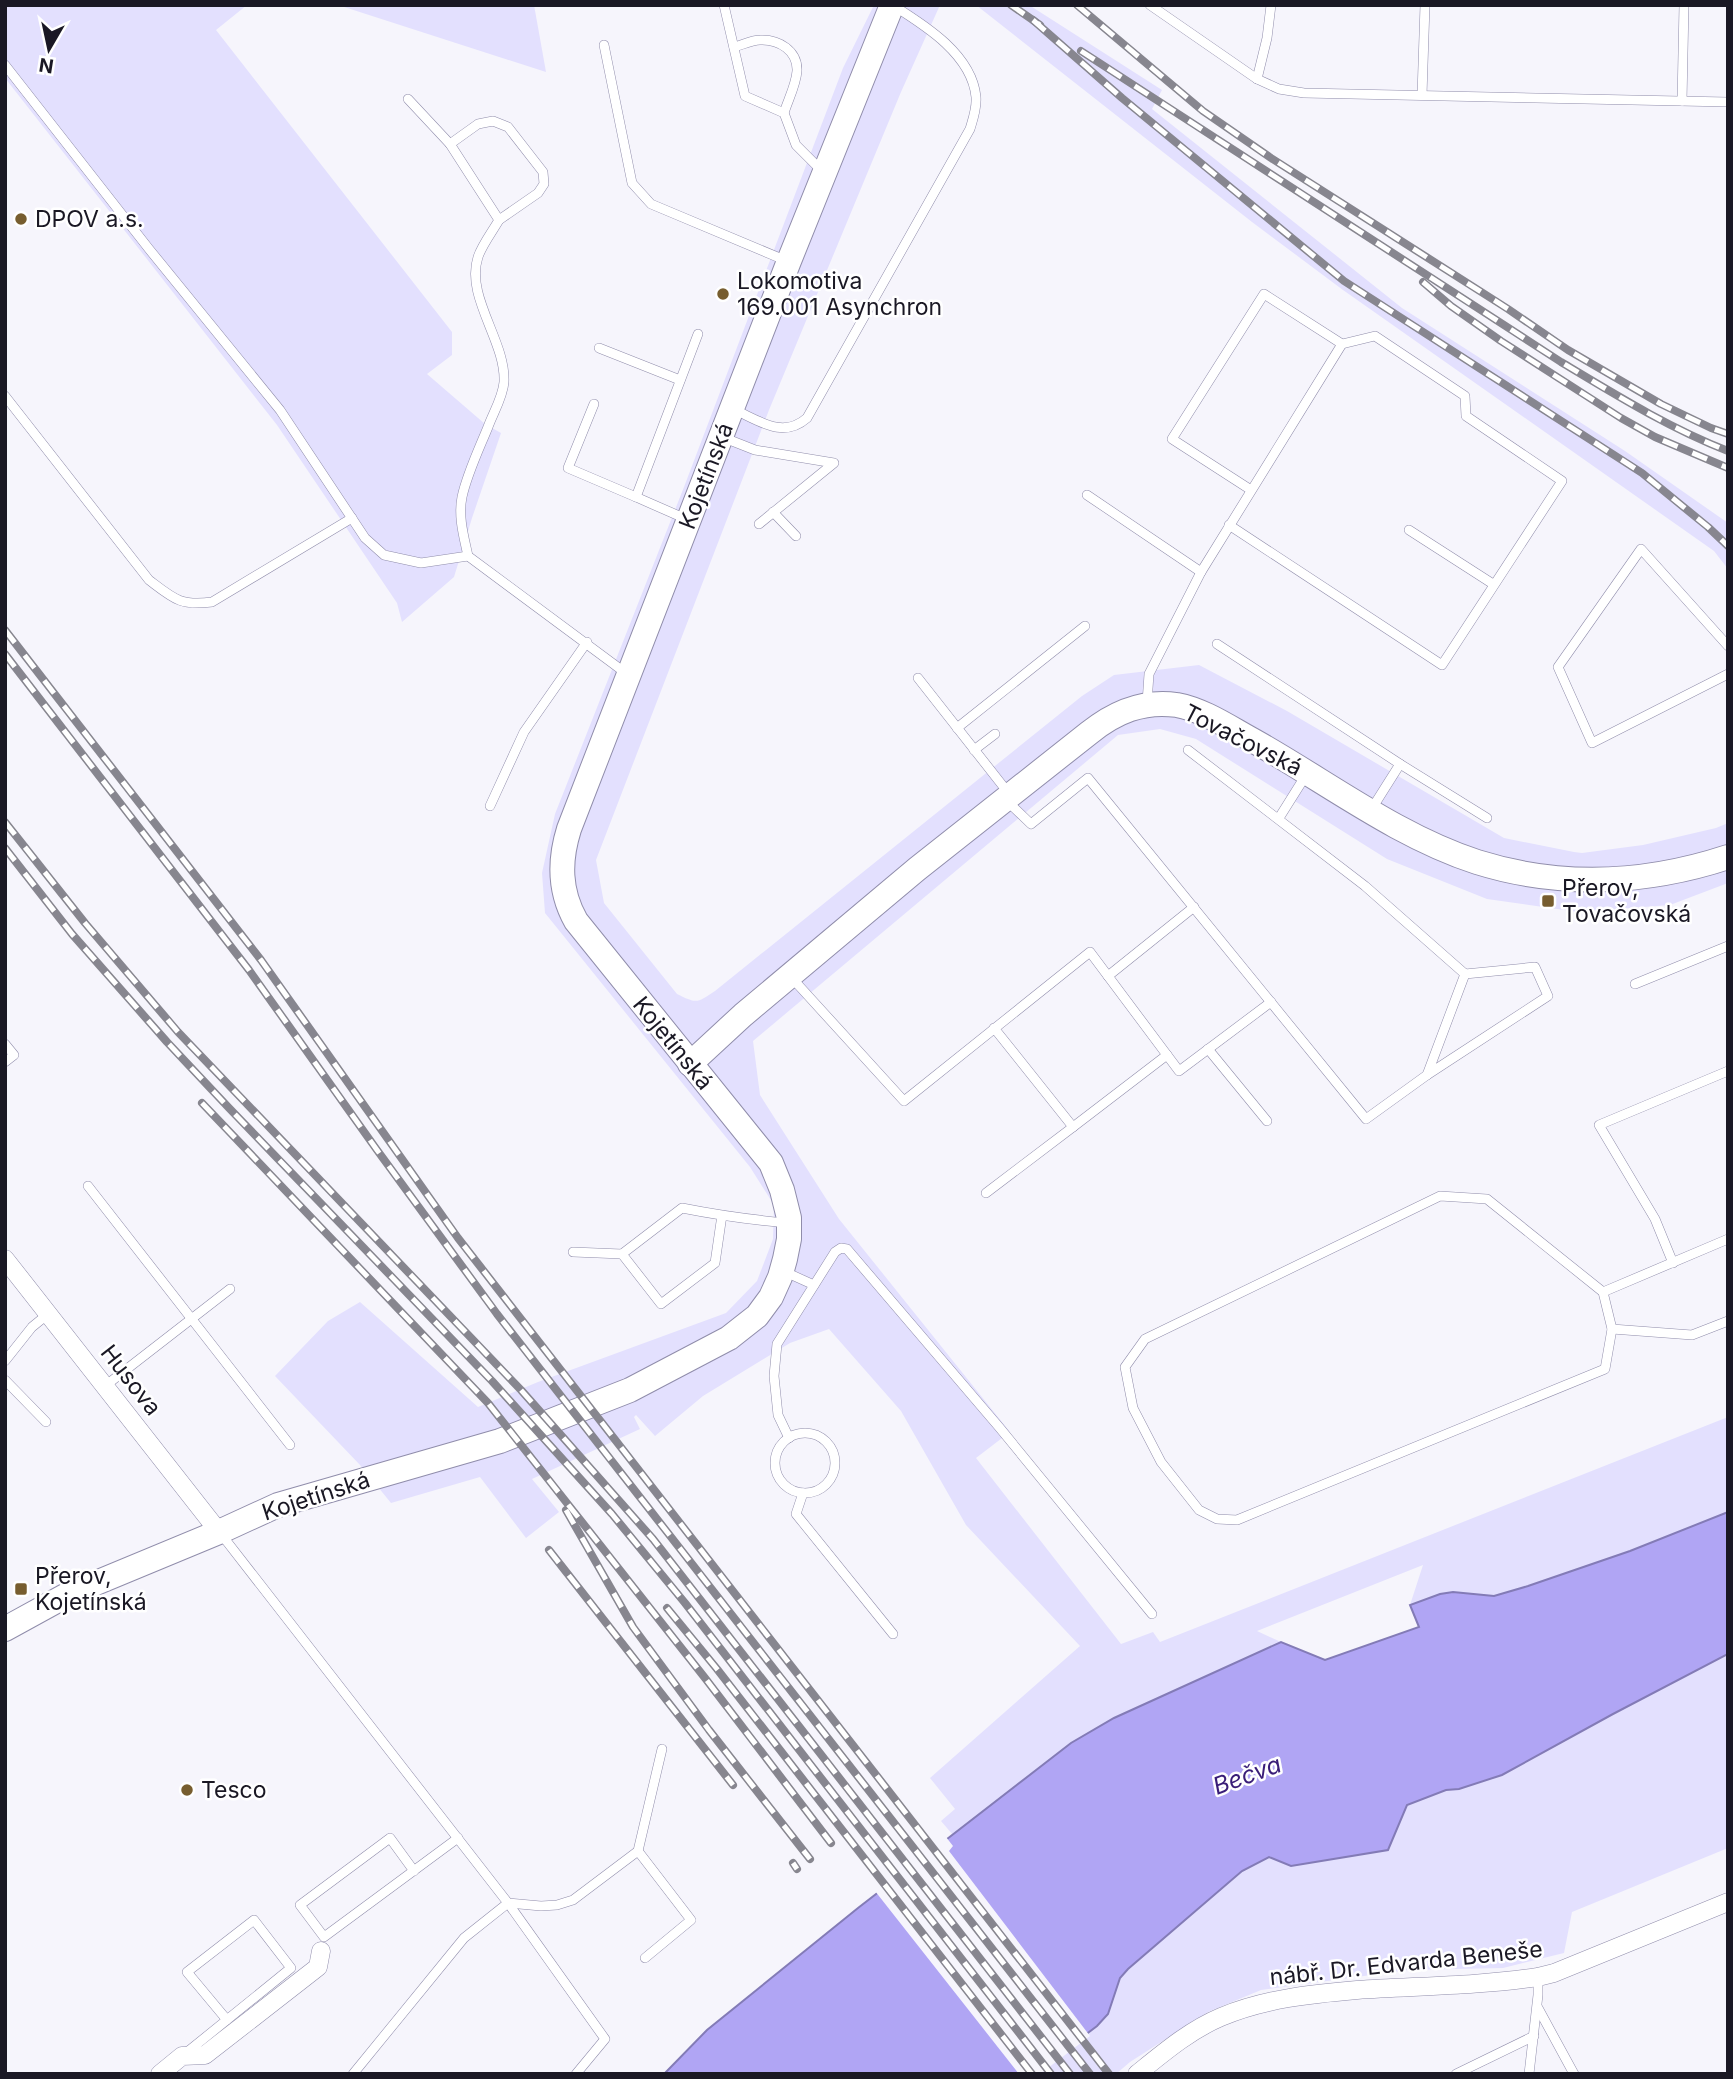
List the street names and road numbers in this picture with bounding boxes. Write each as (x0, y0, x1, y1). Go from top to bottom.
street label: Kojetínská (673, 419, 739, 533)
street label: Tovačovská (1179, 698, 1307, 782)
street label: Kojetínská (627, 991, 719, 1095)
street label: Husova (95, 1339, 167, 1421)
street label: Kojetínská (259, 1465, 373, 1527)
street label: nábř. Dr. Edvarda Beneše (1268, 1935, 1544, 1991)

